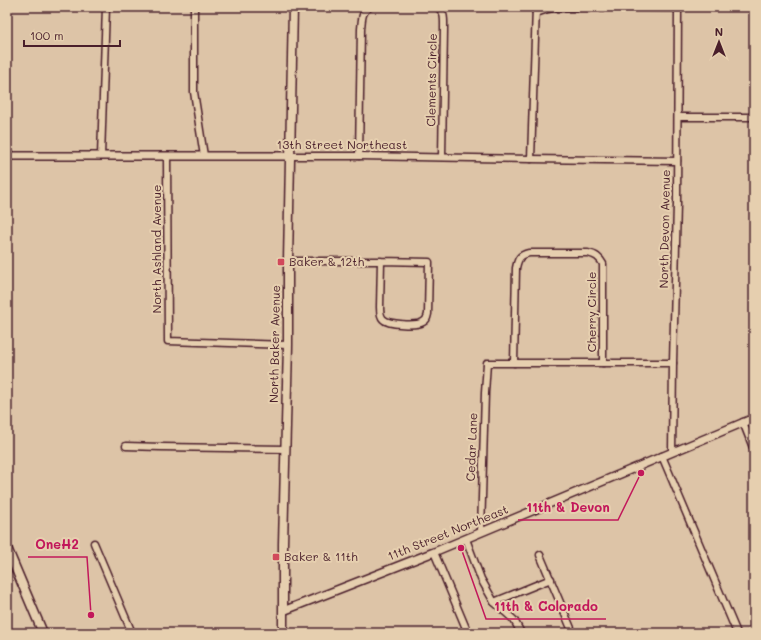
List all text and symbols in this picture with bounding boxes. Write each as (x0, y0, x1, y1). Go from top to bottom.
scale bar (24, 22, 120, 48)
north arrow (699, 22, 739, 62)
text: N (715, 24, 723, 39)
text: 100 m (30, 27, 64, 43)
street label: Clements Circle (422, 33, 440, 127)
street label: 13th Street Northeast (277, 136, 407, 152)
street label: North Devon Avenue (655, 169, 673, 289)
street label: North Ashland Avenue (148, 185, 164, 313)
place label: Baker & 12th (289, 253, 364, 269)
marker: Baker & 12th (276, 257, 286, 267)
street label: Cherry Circle (583, 272, 599, 352)
street label: North Baker Avenue (265, 285, 283, 403)
street label: Cedar Lane (462, 412, 480, 482)
callout: 11th & Devon (518, 495, 618, 520)
text: 11th & Devon (526, 498, 610, 515)
street label: 11th Street Northeast (385, 501, 510, 564)
callout: OneH2 (28, 532, 87, 557)
text: OneH2 (35, 535, 79, 552)
place label: Baker & 11th (284, 548, 358, 564)
marker: Baker & 11th (271, 552, 281, 562)
callout: 11th & Colorado (486, 594, 606, 619)
text: 11th & Colorado (494, 597, 598, 614)

